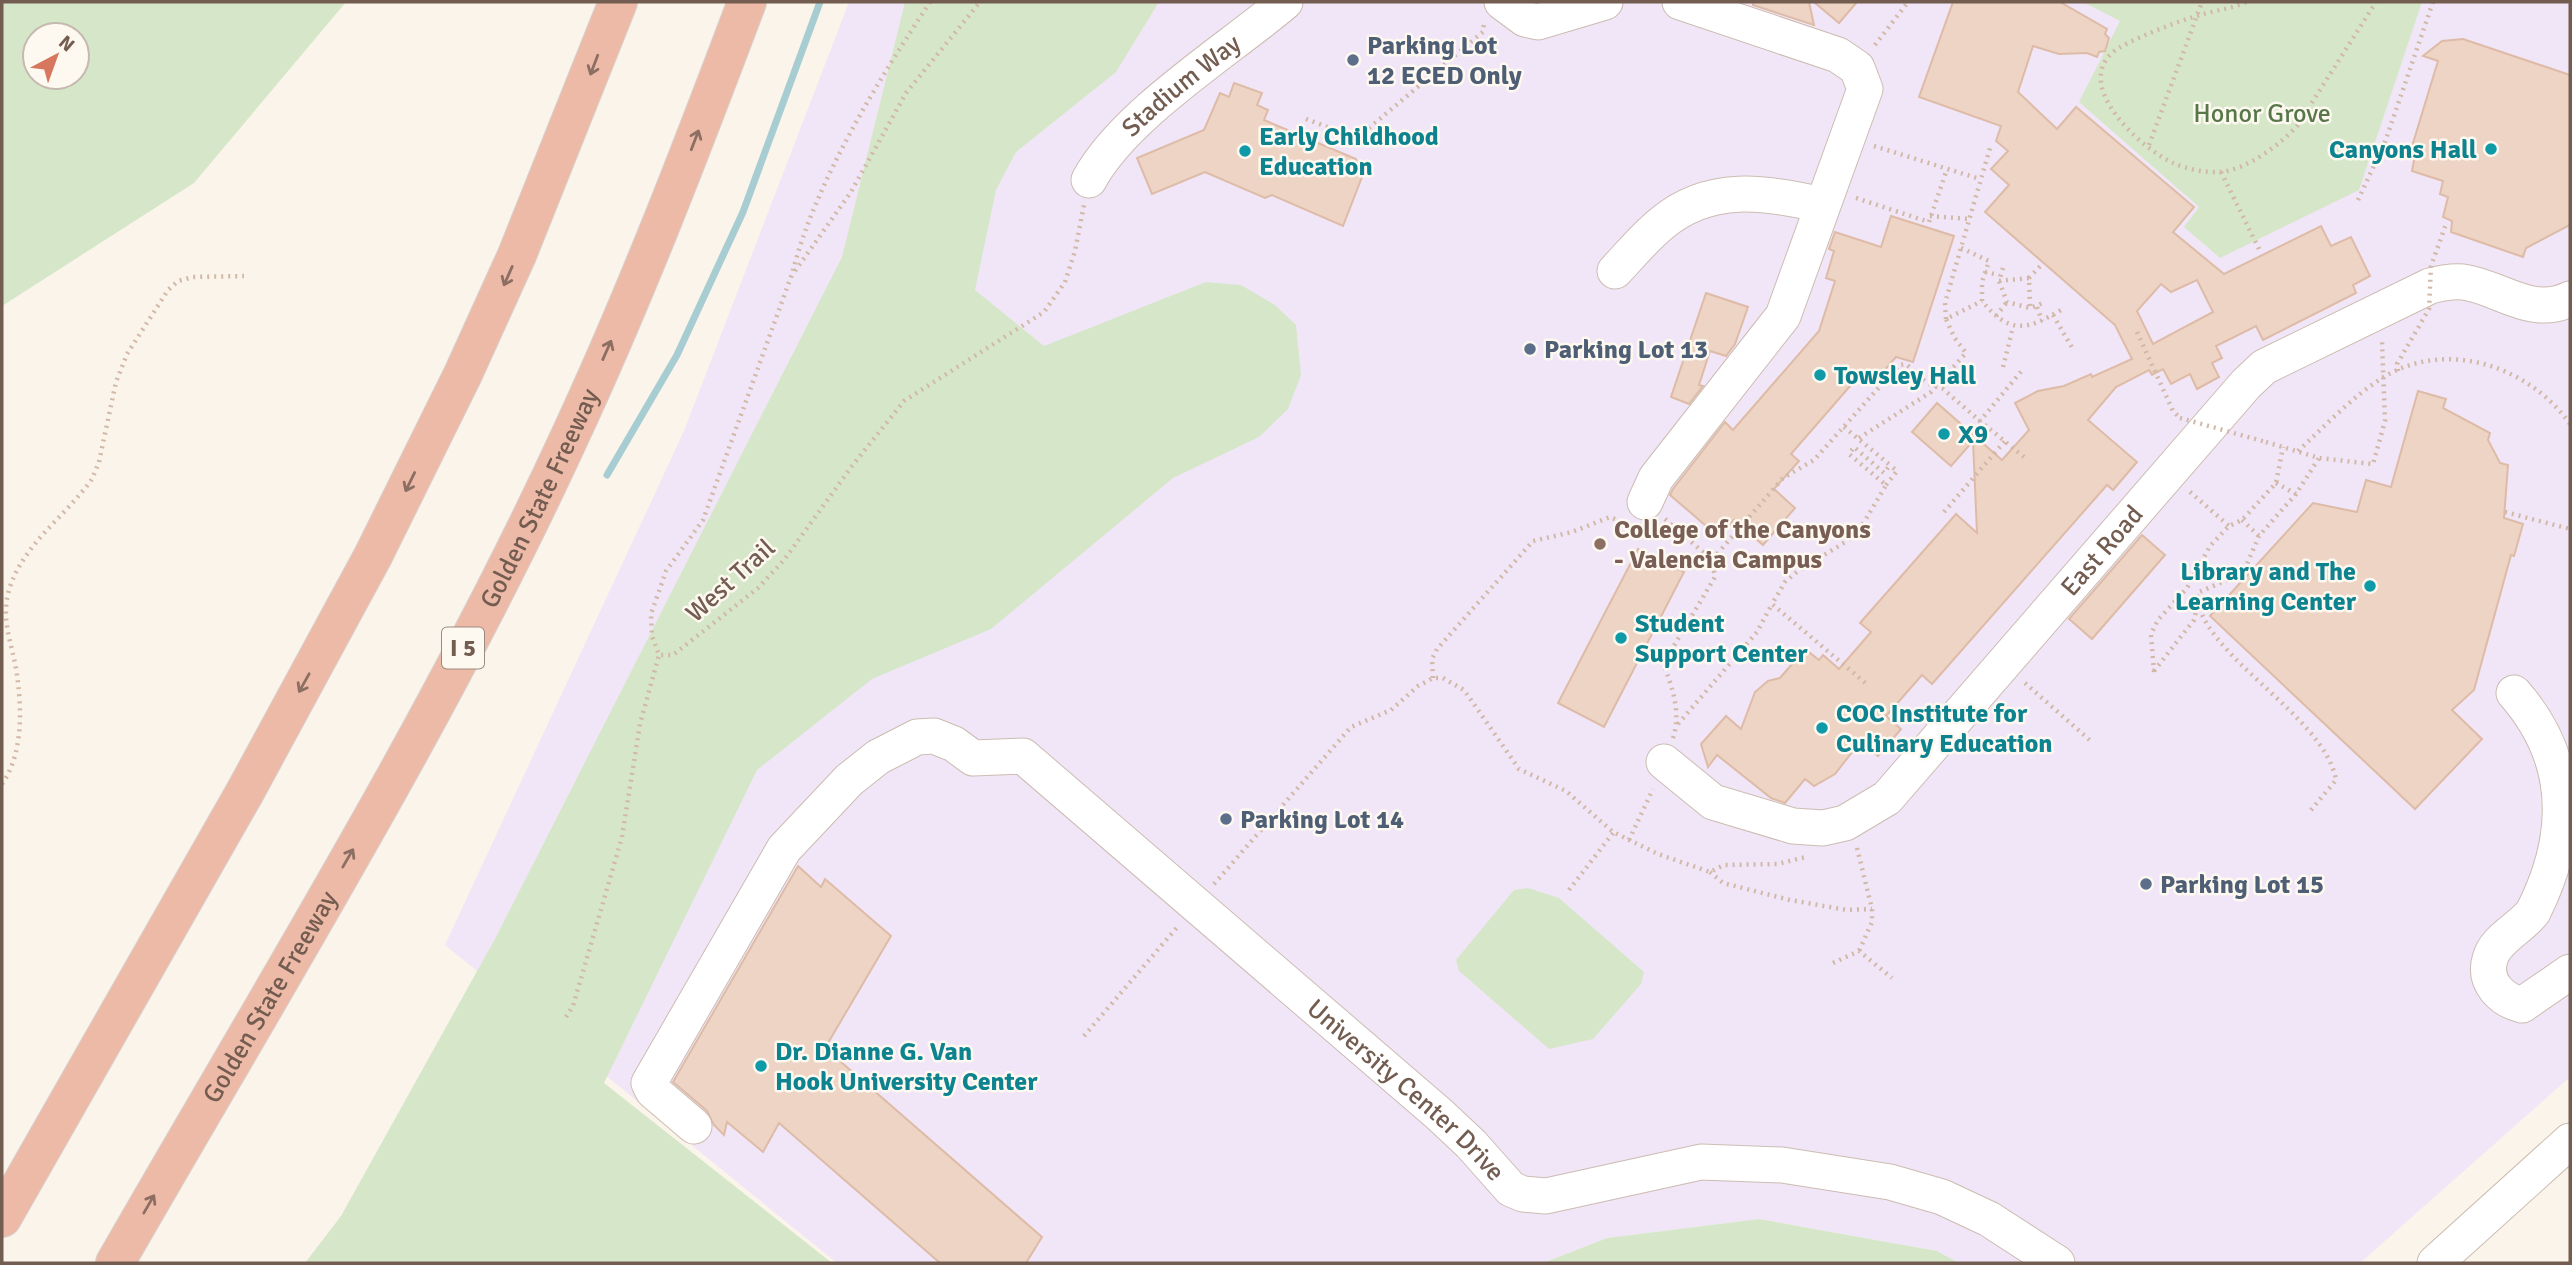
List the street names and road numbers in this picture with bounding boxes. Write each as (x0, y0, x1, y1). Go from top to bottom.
street label: Stadium Way (1115, 28, 1247, 144)
street label: Golden State Freeway (474, 384, 607, 614)
street label: East Road (2054, 499, 2150, 603)
street label: West Trail (679, 532, 782, 629)
road number: I 5 (442, 628, 484, 668)
street label: Golden State Freeway (196, 885, 345, 1109)
street label: University Center Drive (1300, 993, 1511, 1188)

